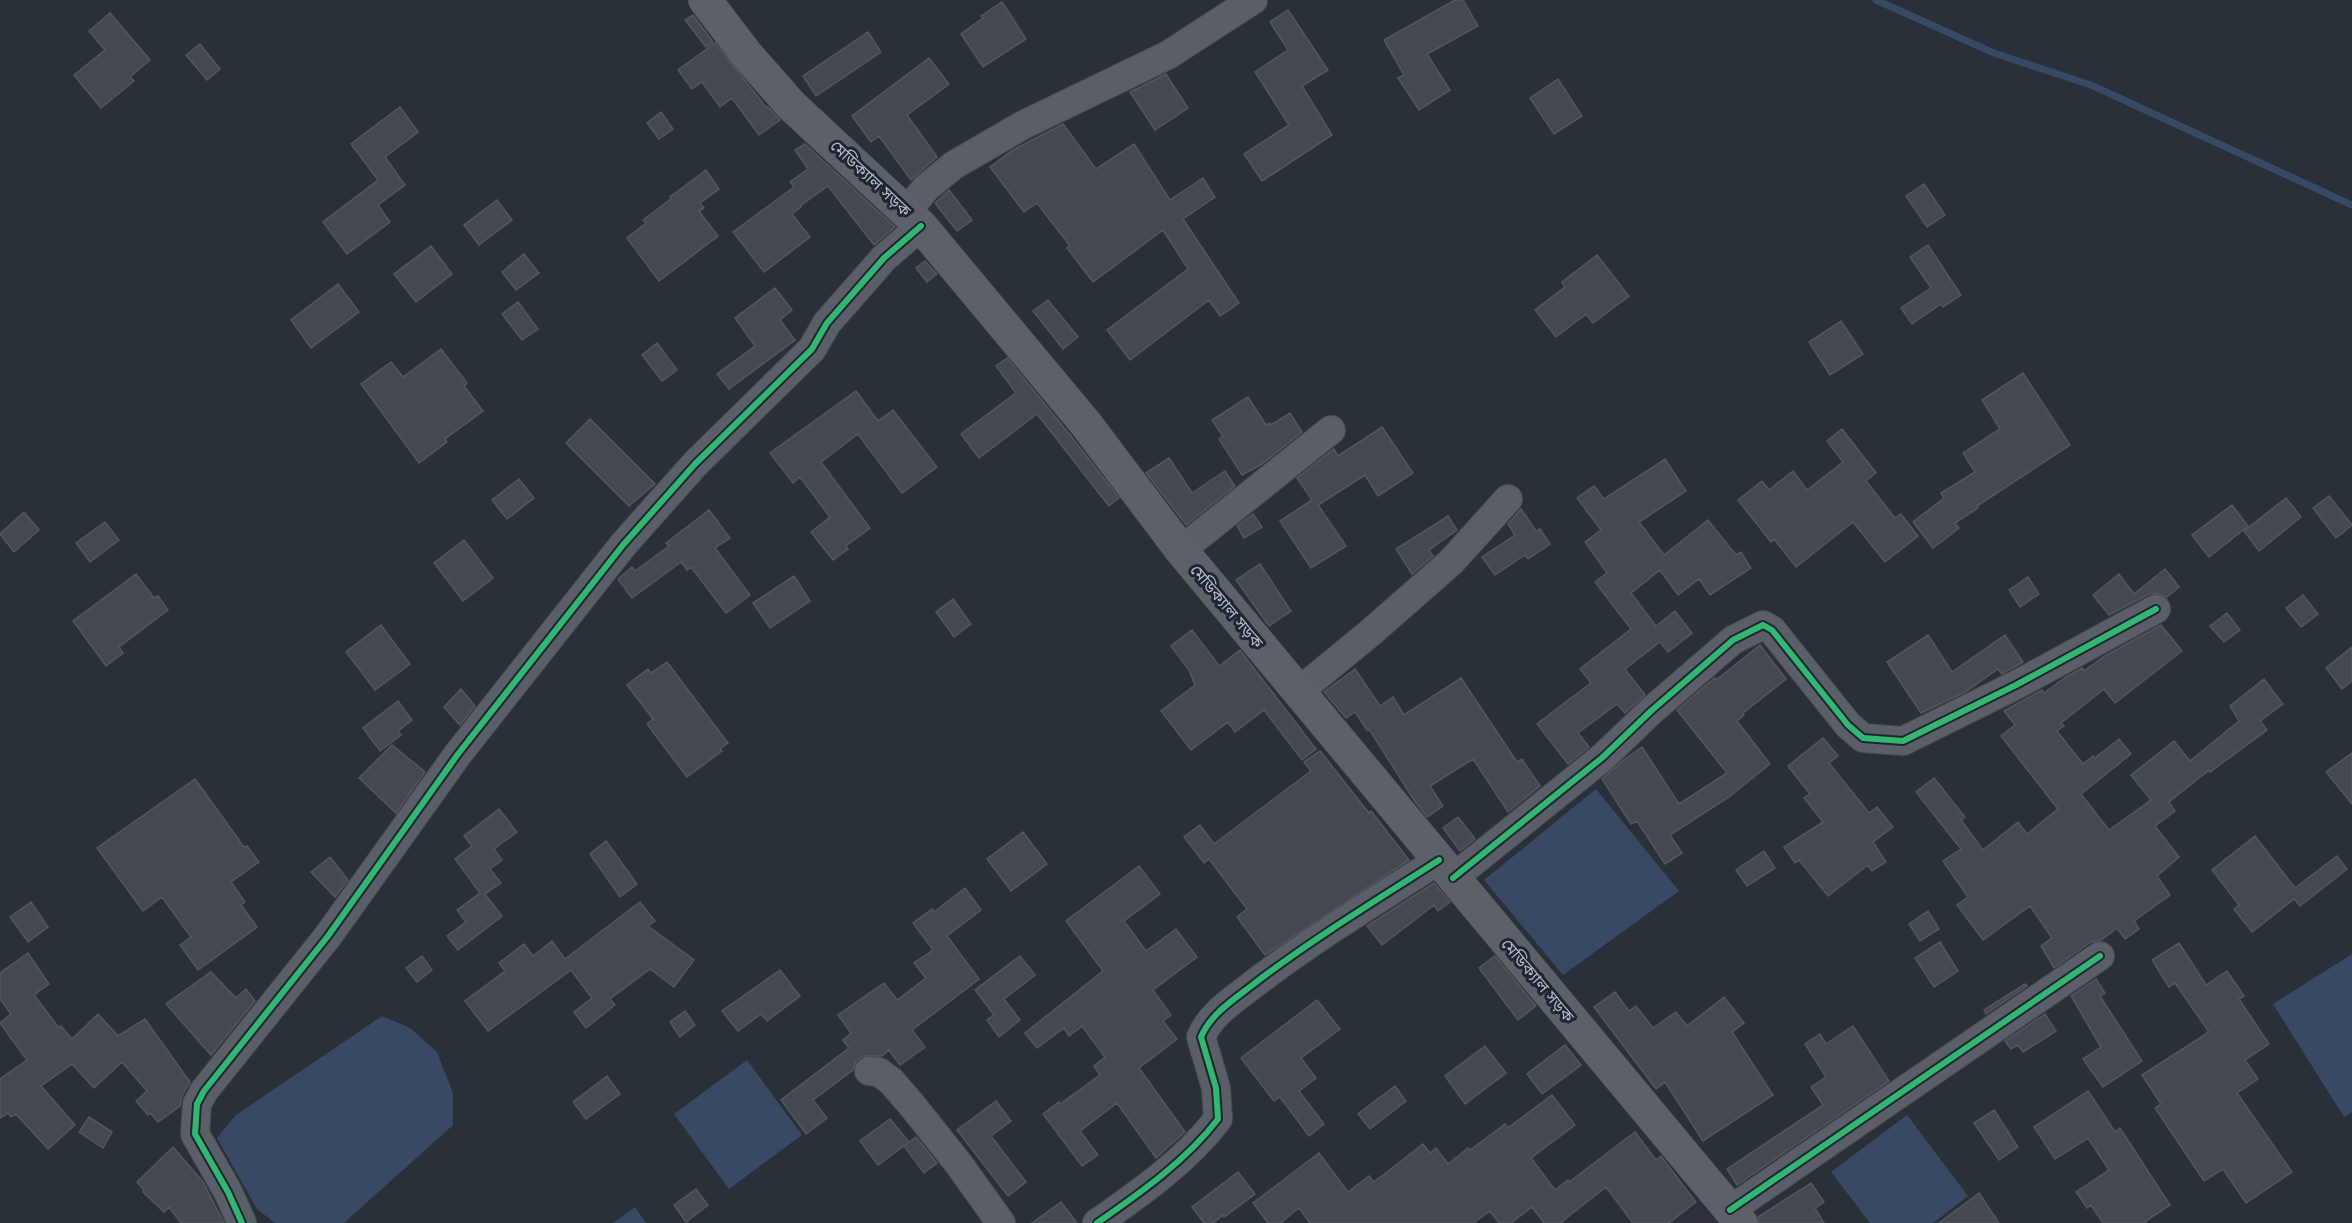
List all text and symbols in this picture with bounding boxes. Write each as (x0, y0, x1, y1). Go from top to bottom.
street label: মেডিক্যাল সড়ক (827, 136, 916, 221)
street label: মেডিক্যাল সড়ক (1186, 561, 1268, 653)
street label: মেডিক্যাল সড়ক (1497, 935, 1579, 1027)

